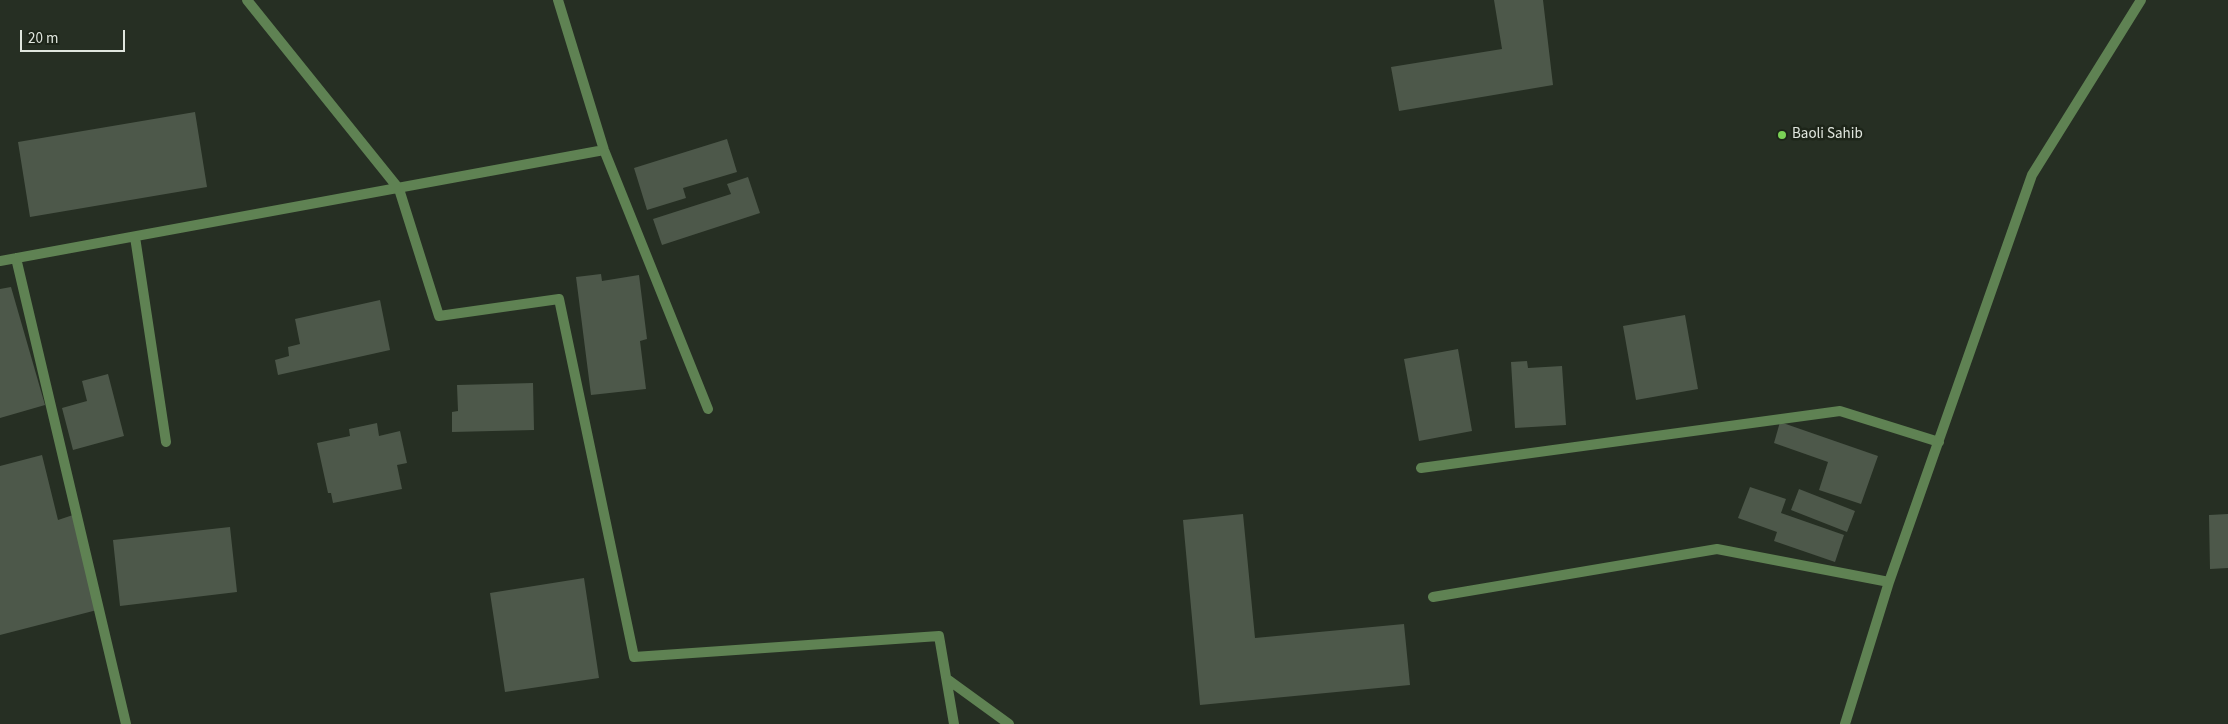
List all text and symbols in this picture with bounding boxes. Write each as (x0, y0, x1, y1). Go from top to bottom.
scale bar (22, 20, 128, 52)
text: 20 m (28, 28, 58, 49)
place label: Baoli Sahib (1792, 126, 1863, 144)
marker: Baoli Sahib (1776, 129, 1788, 141)

